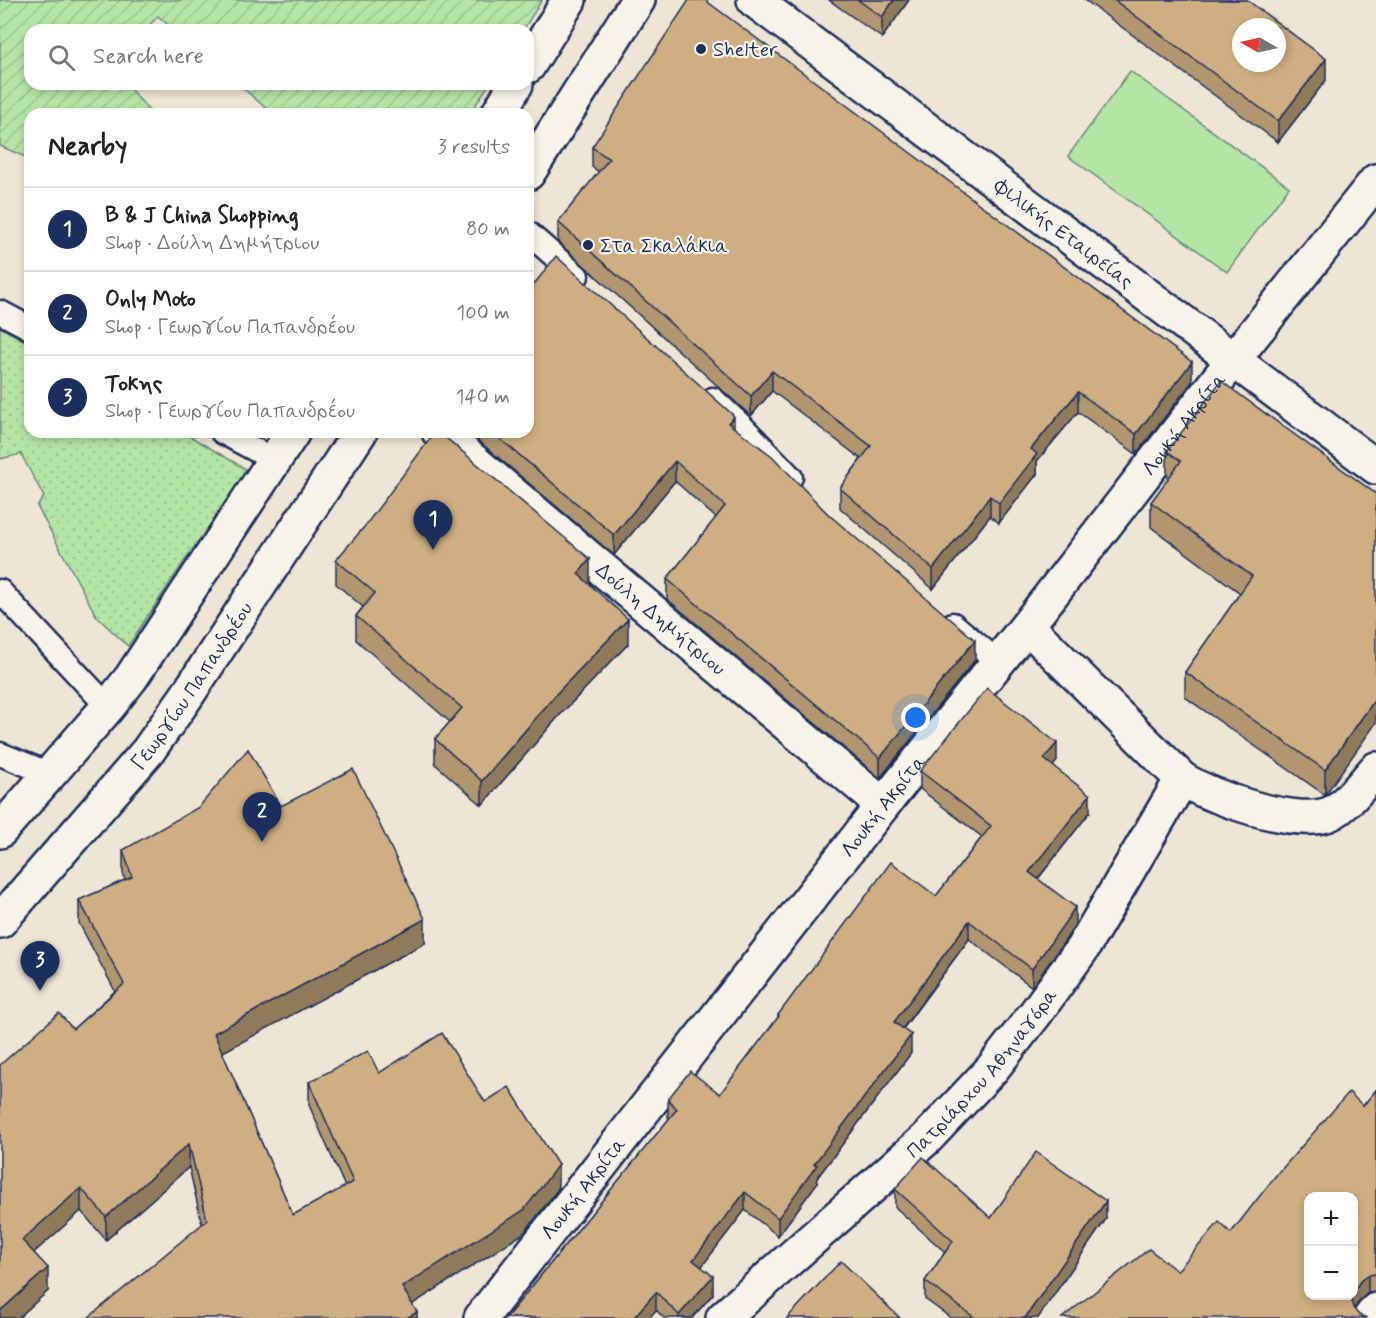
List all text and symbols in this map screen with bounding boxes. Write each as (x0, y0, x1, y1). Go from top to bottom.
north arrow (1232, 18, 1286, 72)
search box (24, 24, 534, 90)
place label: Shelter (713, 37, 778, 64)
icon: search (45, 41, 78, 74)
marker: Shelter (694, 42, 708, 56)
text: Search here (93, 43, 204, 71)
text: Nearby (48, 130, 127, 164)
text: 3 results (438, 134, 510, 161)
street label: Φιλικής Εταιρείας (988, 172, 1139, 295)
text: B & J China Shopping (105, 202, 299, 230)
text: 1 (63, 216, 72, 243)
text: 80 m (466, 216, 510, 243)
text: Shop · Δούλη Δημήτριου (105, 230, 319, 257)
place label: Στα Σκαλάκια (600, 233, 728, 260)
marker: Στα Σκαλάκια (581, 238, 595, 252)
text: Only Moto (105, 286, 196, 314)
text: 2 (63, 300, 72, 327)
text: 100 m (456, 300, 510, 327)
text: Shop · Γεωργίου Παπανδρέου (105, 314, 355, 341)
street label: Λουκή Ακρίτα (1136, 368, 1233, 482)
text: Τοκης (105, 370, 162, 398)
text: 3 (63, 384, 72, 411)
text: 140 m (456, 384, 510, 411)
text: Shop · Γεωργίου Παπανδρέου (105, 398, 355, 425)
pin: 1 (414, 500, 452, 550)
street label: Δούλη Δημήτριου (589, 557, 731, 682)
street label: Γεωργίου Παπανδρέου (126, 597, 260, 776)
your location (901, 703, 930, 732)
street label: Λουκή Ακρίτα (835, 750, 933, 863)
pin: 2 (242, 792, 282, 842)
pin: 3 (20, 942, 60, 991)
street label: Πατριάρχου Αθηναγόρα (901, 983, 1064, 1165)
street label: Λουκή Ακρίτα (535, 1132, 633, 1246)
map controls (1304, 1192, 1358, 1300)
button: + (1304, 1192, 1358, 1246)
button: − (1304, 1246, 1358, 1300)

